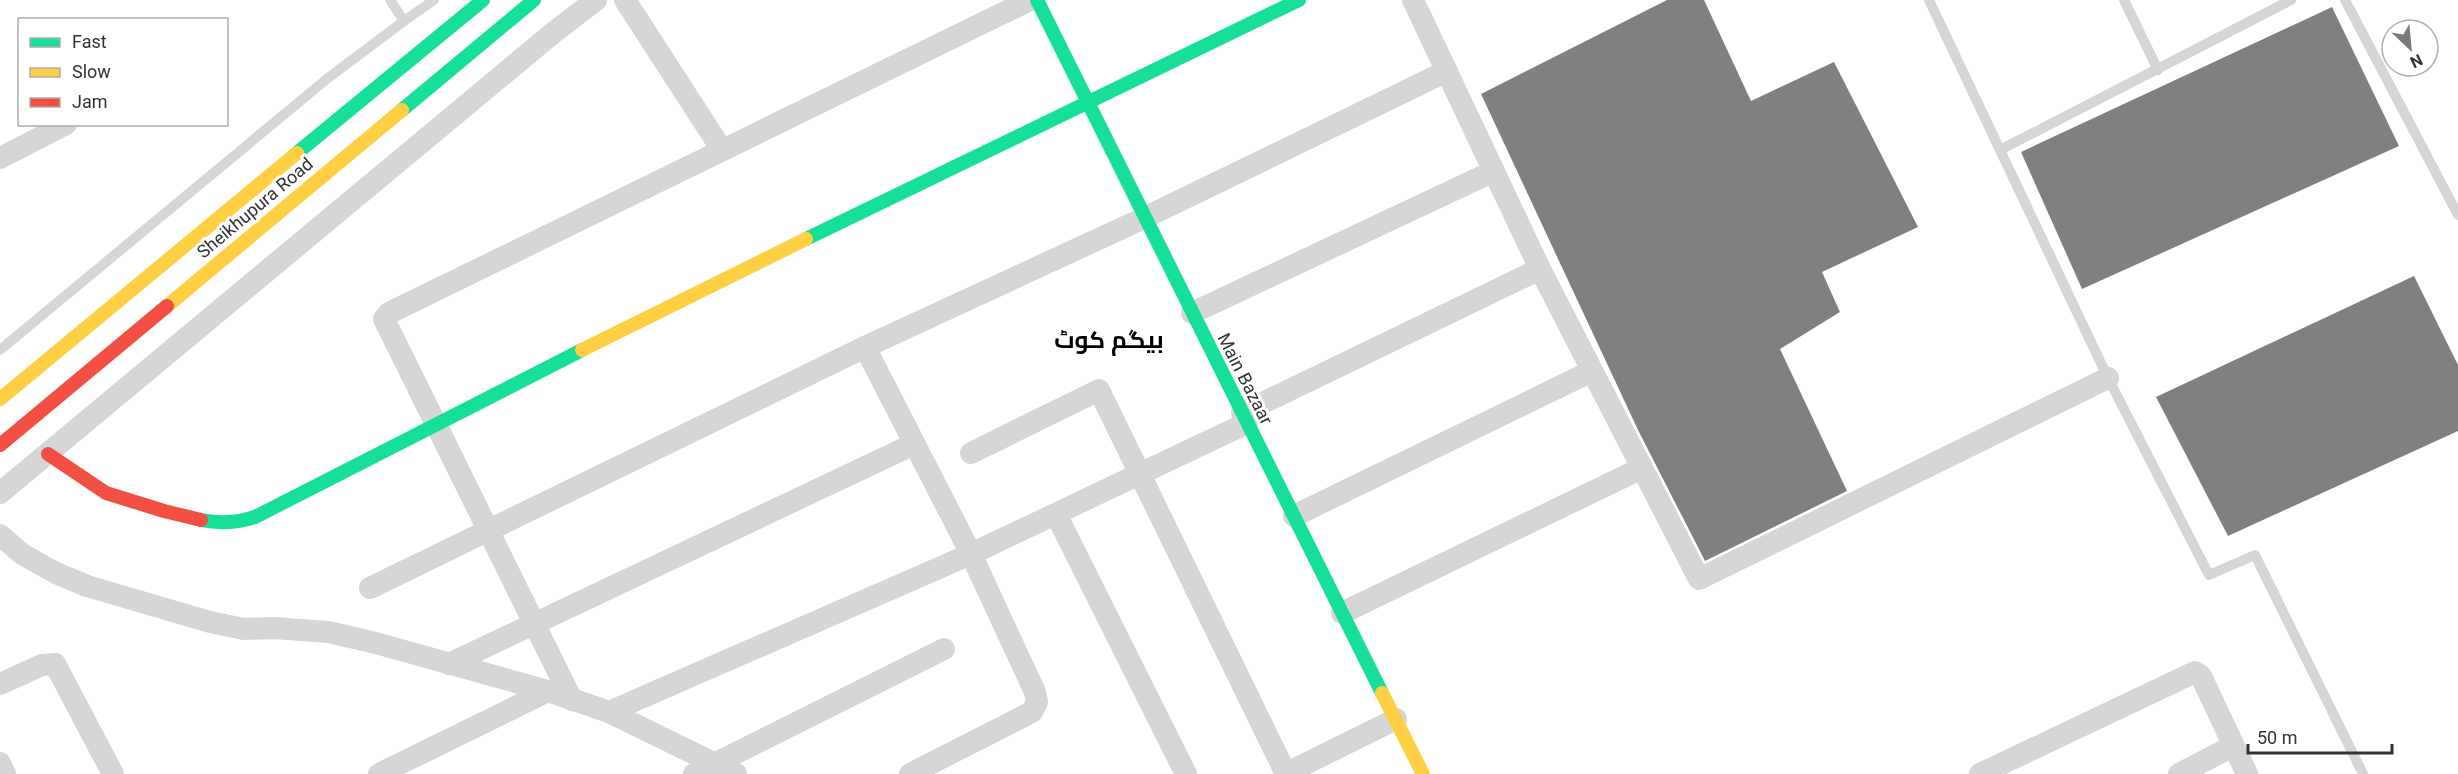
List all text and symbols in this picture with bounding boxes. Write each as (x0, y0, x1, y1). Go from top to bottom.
legend (18, 18, 228, 126)
north arrow (2380, 18, 2440, 78)
text: Fast (72, 31, 107, 52)
text: N (2407, 50, 2426, 72)
text: Slow (72, 61, 111, 82)
text: Jam (72, 91, 108, 112)
street label: Sheikhupura Road (192, 153, 317, 262)
district label: بیگم کوٹ (1054, 326, 1164, 356)
street label: Main Bazaar (1213, 329, 1277, 428)
scale bar (2248, 717, 2392, 755)
text: 50 m (2257, 727, 2297, 748)

